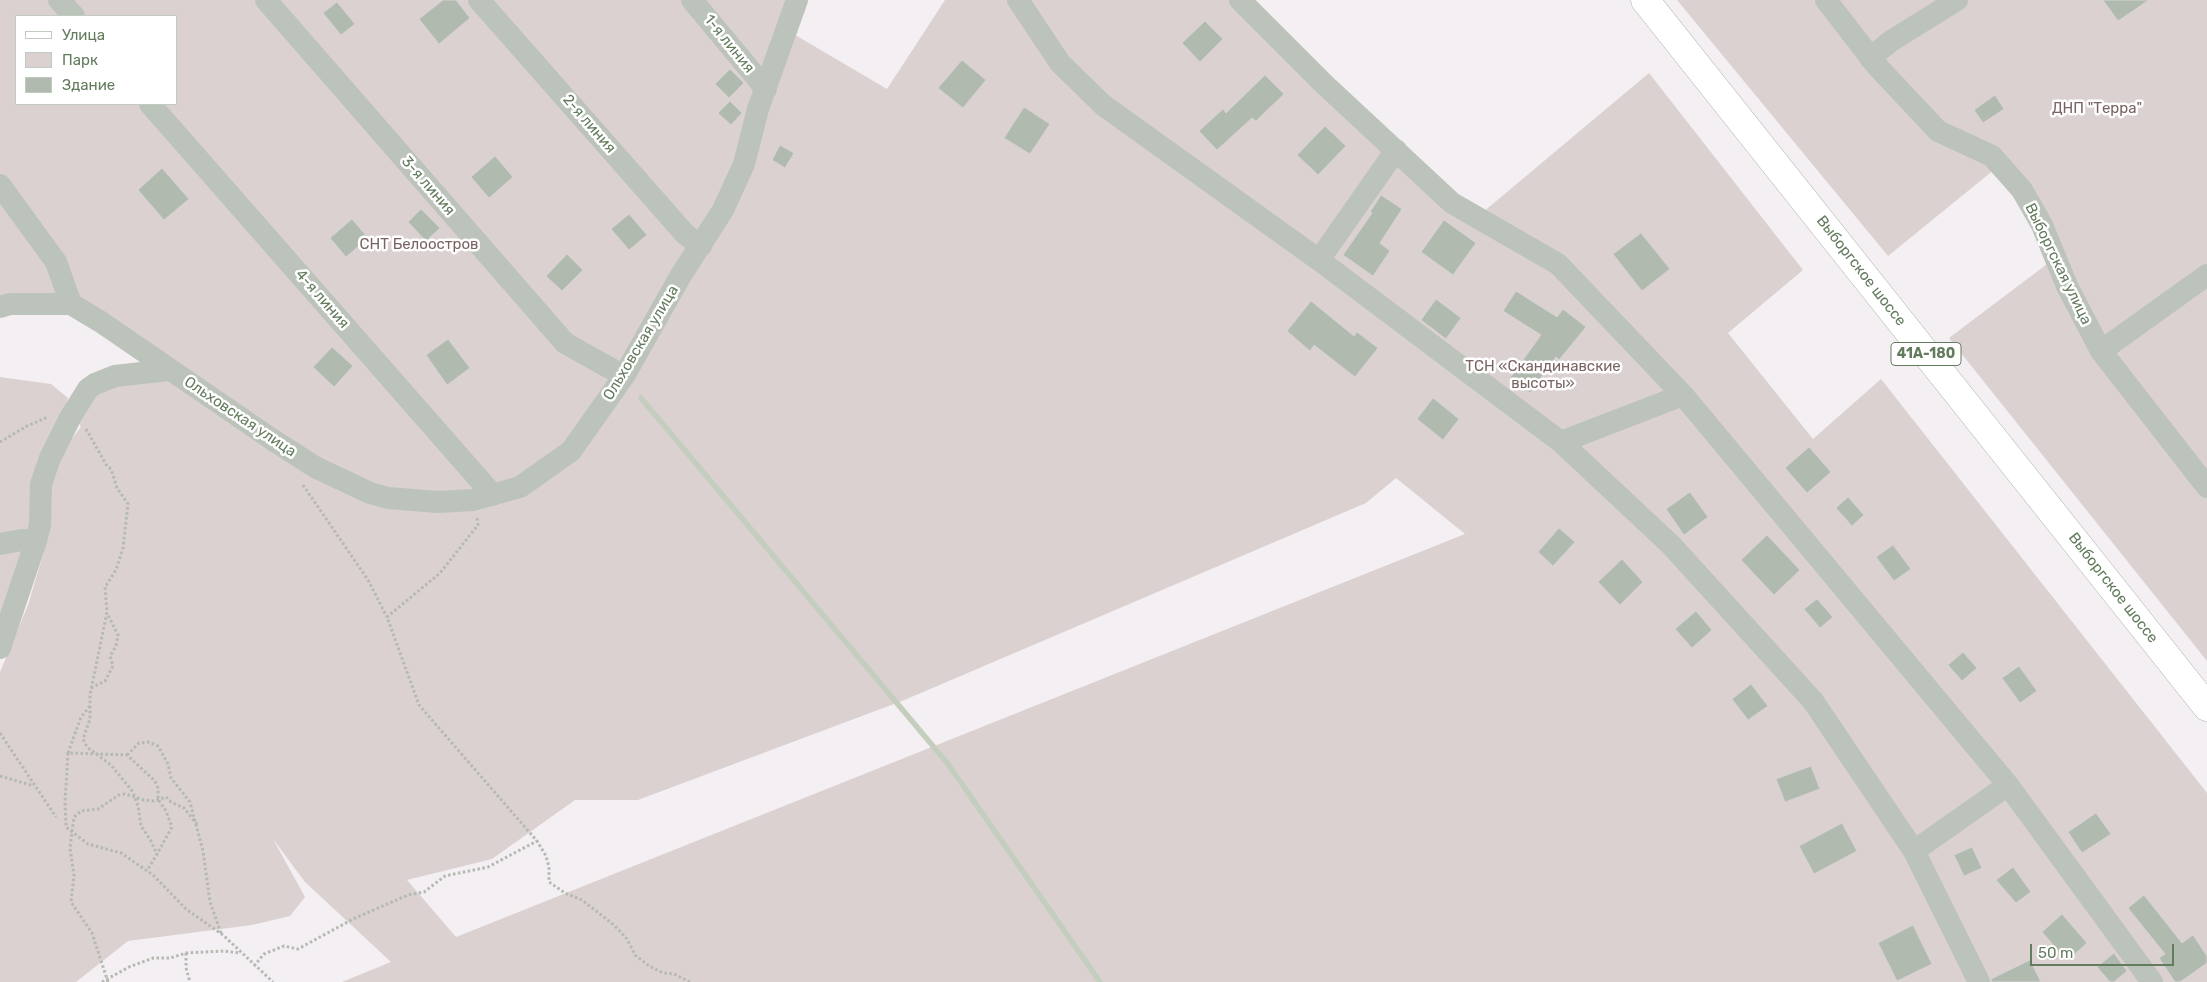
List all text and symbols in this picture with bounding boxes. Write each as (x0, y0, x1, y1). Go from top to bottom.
street label: 1-я линия (700, 11, 758, 77)
legend (15, 15, 178, 105)
text: Улица (62, 26, 105, 44)
text: Парк (62, 51, 98, 69)
text: Здание (62, 76, 115, 94)
street label: 2-я линия (559, 91, 619, 157)
park label: ДНП "Терра" (2052, 100, 2142, 118)
street label: 3-я линия (397, 153, 459, 219)
street label: Выборгская улица (2021, 200, 2095, 328)
street label: Выборгское шоссе (1812, 212, 1910, 330)
park label: СНТ Белоостров (360, 236, 478, 254)
street label: 4-я линия (291, 266, 353, 332)
street label: Ольховская улица (600, 282, 682, 404)
road number: 41А-180 (1891, 342, 1961, 366)
park label: ТСН «Скандинавские высоты» (1465, 358, 1621, 393)
street label: Ольховская улица (181, 373, 299, 461)
street label: Выборгское шоссе (2064, 529, 2162, 647)
scale bar (2032, 934, 2176, 966)
text: 50 m (2038, 944, 2073, 962)

